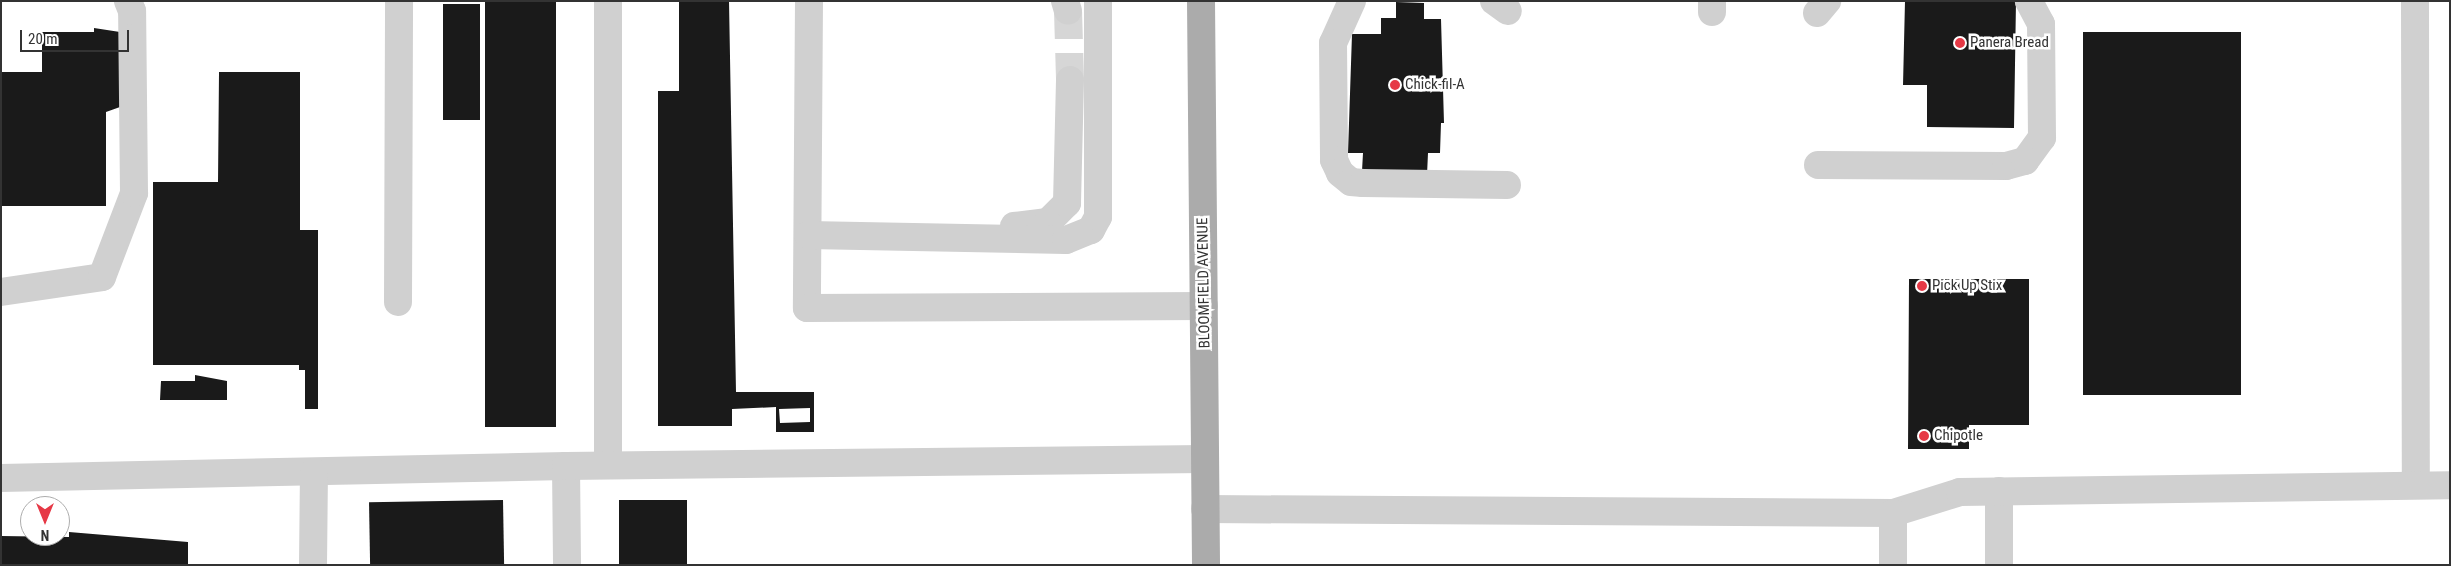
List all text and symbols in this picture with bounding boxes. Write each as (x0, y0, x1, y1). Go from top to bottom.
scale bar (22, 20, 131, 52)
text: 20 m (28, 30, 58, 48)
place label: Panera Bread (1970, 34, 2049, 52)
marker: Panera Bread (1954, 37, 1966, 49)
place label: Chick-fil-A (1405, 76, 1465, 94)
marker: Chick-fil-A (1389, 79, 1401, 91)
street label: BLOOMFIELD AVENUE (1194, 217, 1214, 349)
place label: Pick Up Stix (1932, 277, 2002, 295)
marker: Pick Up Stix (1916, 280, 1928, 292)
place label: Chipotle (1934, 427, 1983, 445)
marker: Chipotle (1918, 430, 1930, 442)
north arrow (20, 496, 70, 546)
text: N (41, 527, 49, 543)

